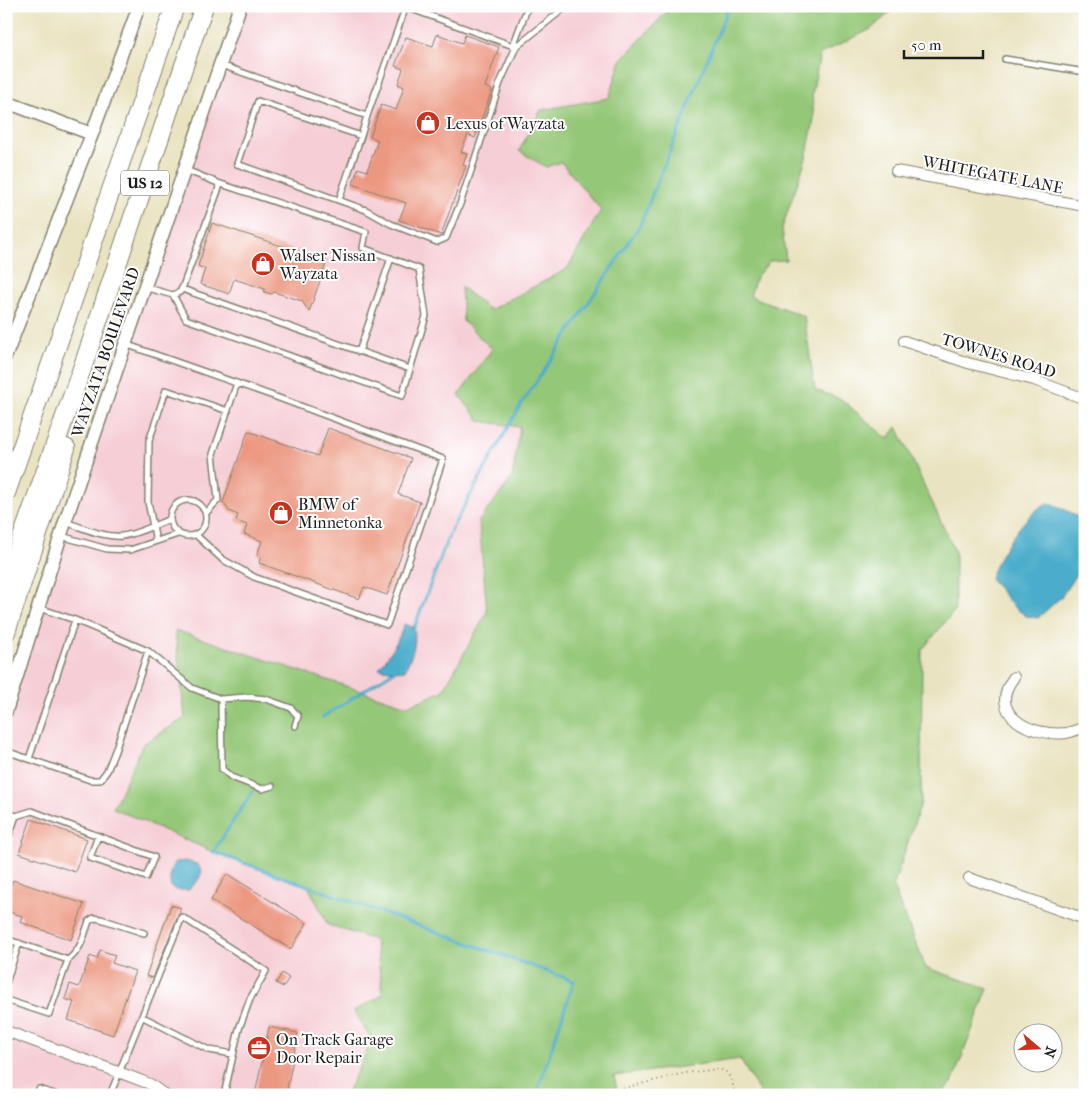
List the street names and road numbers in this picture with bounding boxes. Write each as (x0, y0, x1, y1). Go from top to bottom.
street label: WHITEGATE LANE (920, 151, 1065, 197)
road number: US 12 (121, 170, 169, 196)
street label: WAYZATA BOULEVARD (67, 264, 144, 441)
street label: TOWNES ROAD (939, 329, 1058, 382)

